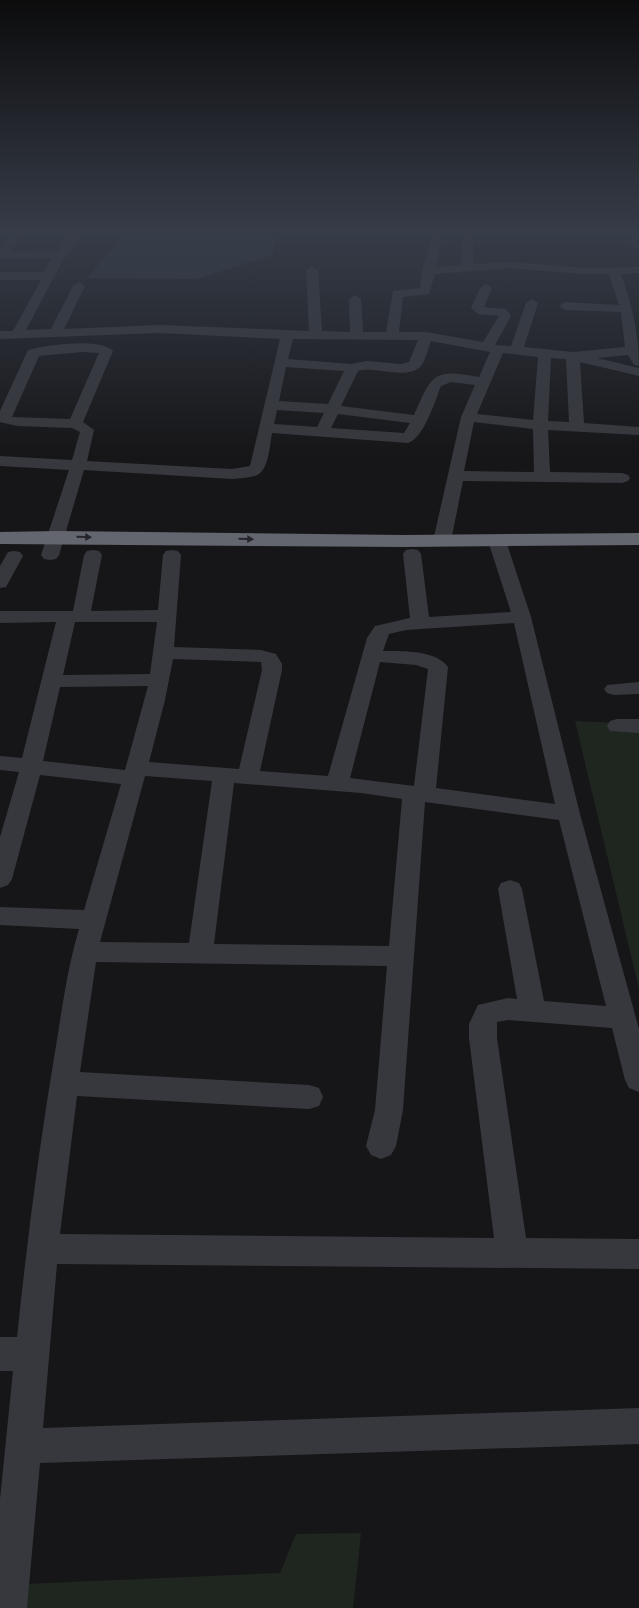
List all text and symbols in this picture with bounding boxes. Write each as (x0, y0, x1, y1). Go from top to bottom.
one-way arrow (76, 533, 92, 541)
one-way arrow (238, 535, 254, 543)

